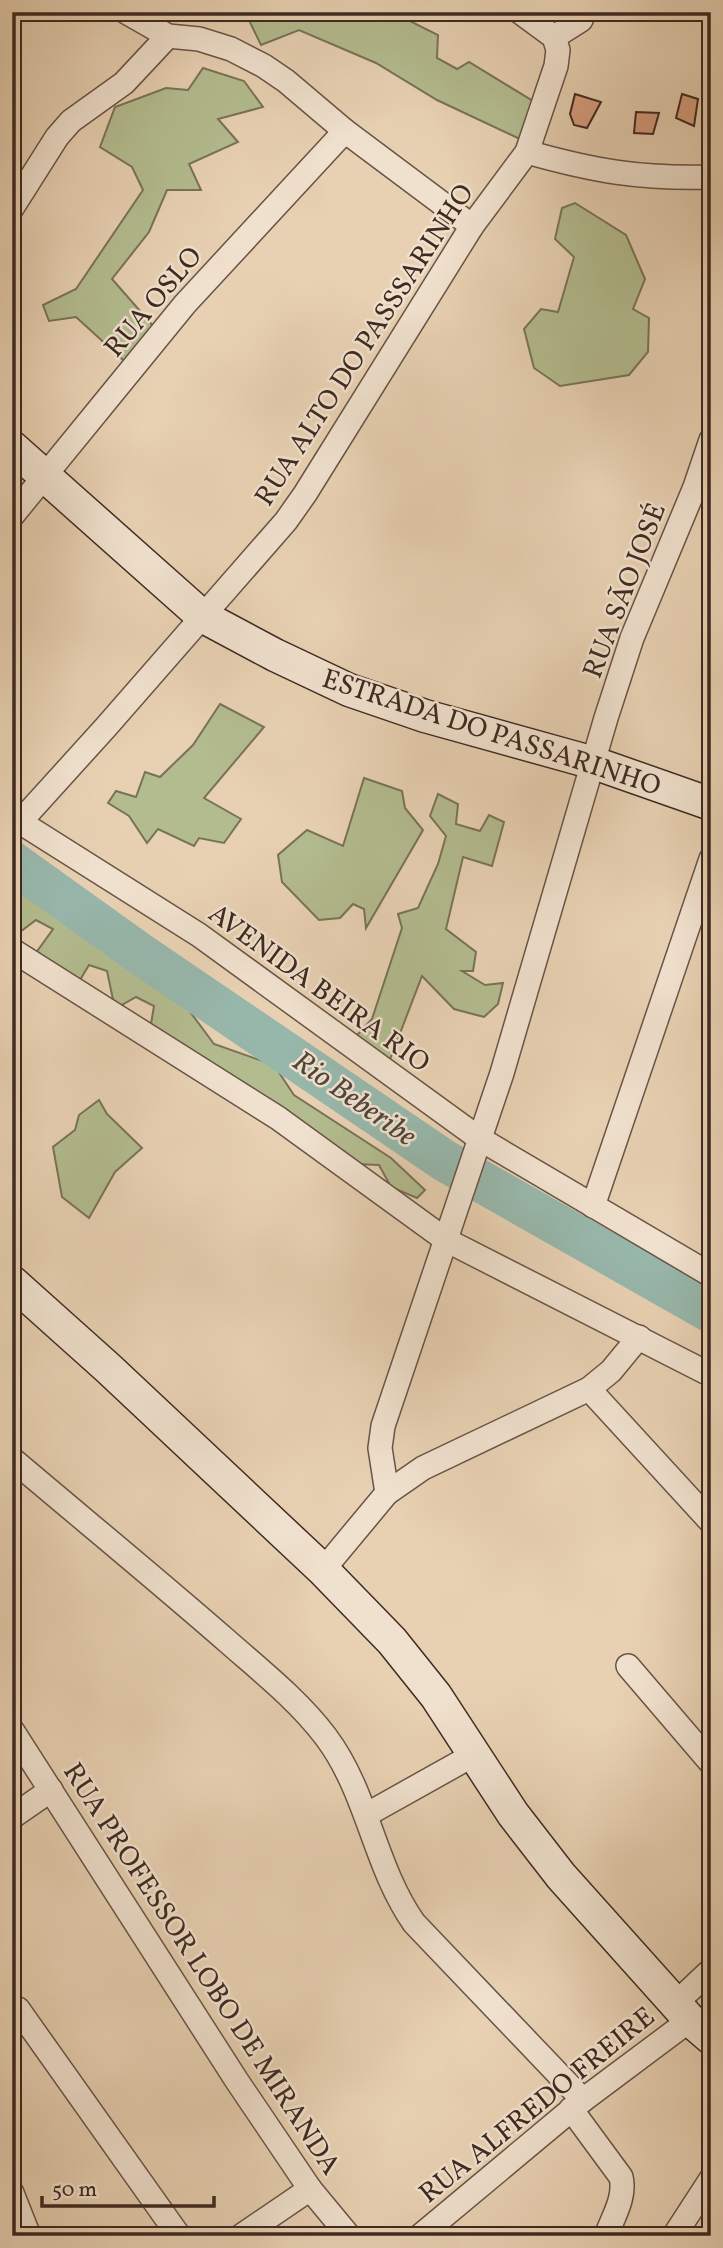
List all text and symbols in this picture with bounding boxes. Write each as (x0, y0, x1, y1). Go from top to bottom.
street label: RUA ALTO DO PASSSARINHO (246, 177, 484, 514)
street label: RUA OSLO (96, 239, 212, 367)
street label: RUA SÃO JOSÉ (574, 498, 677, 684)
street label: ESTRADA DO PASSARINHO (317, 660, 666, 807)
street label: AVENIDA BEIRA RIO (200, 895, 437, 1083)
water label: Rio Beberibe (283, 1042, 424, 1158)
street label: RUA PROFESSOR LOBO DE MIRANDA (53, 1756, 349, 2183)
street label: RUA ALFREDO FREIRE (411, 1998, 664, 2213)
scale bar (42, 2164, 214, 2208)
text: 50 m (52, 2176, 97, 2205)

